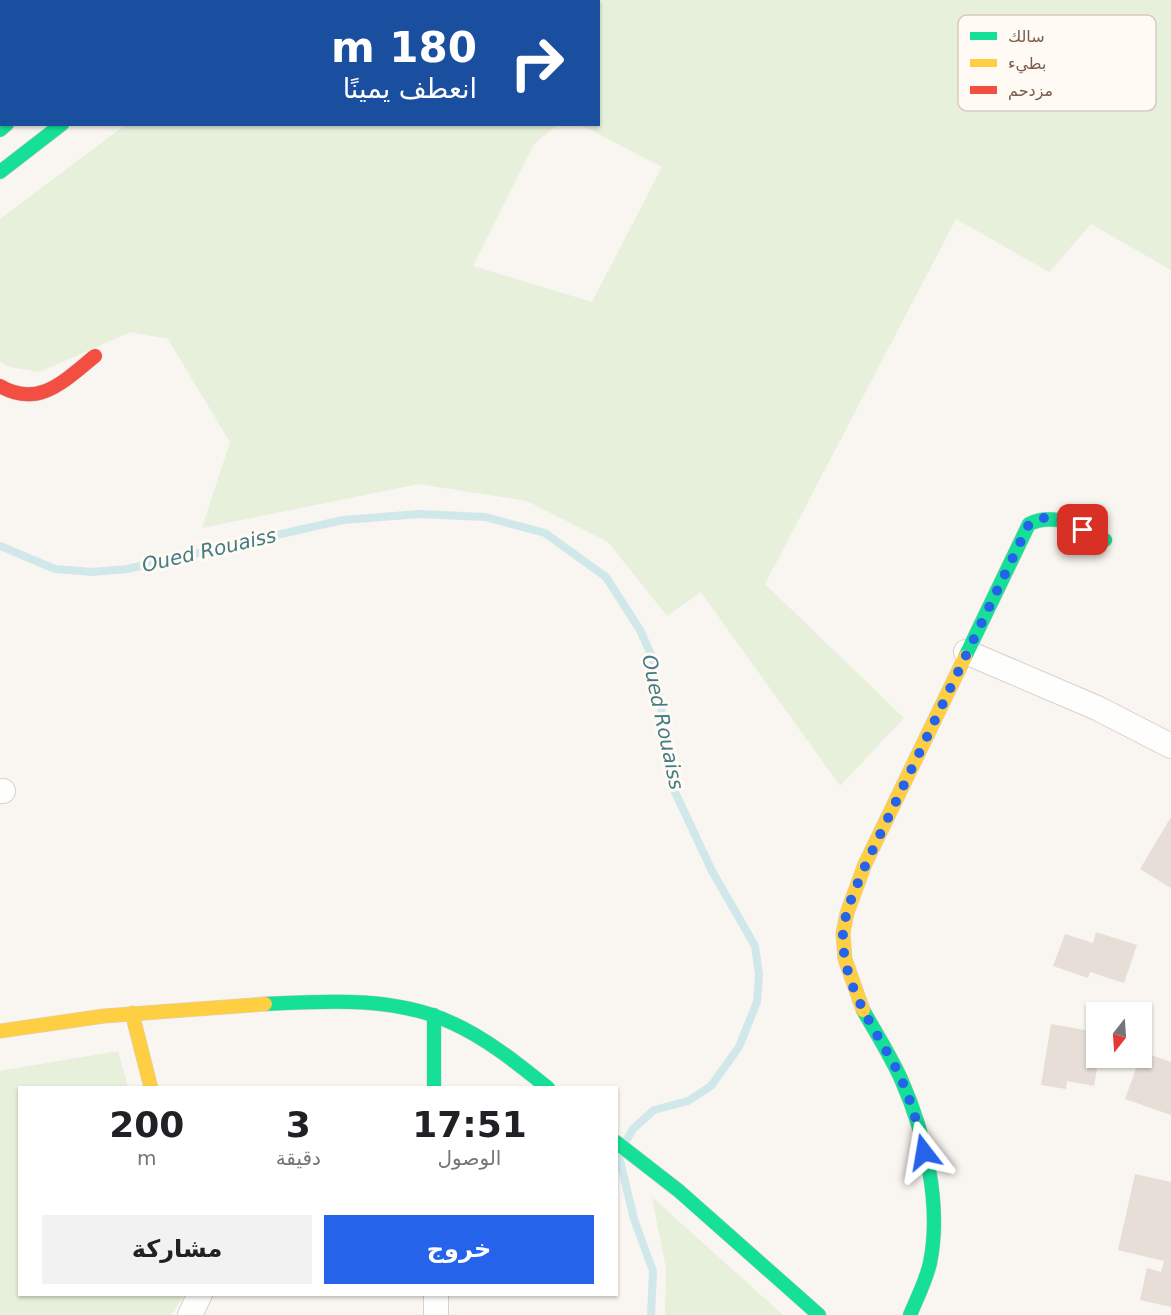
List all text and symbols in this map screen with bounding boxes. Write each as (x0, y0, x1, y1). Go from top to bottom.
legend (958, 15, 1156, 111)
text: 180 m (331, 23, 477, 72)
icon: right (498, 24, 576, 102)
text: سالك (1008, 27, 1045, 46)
text: بطيء (1008, 54, 1046, 74)
text: انعطف يمينًا (343, 73, 477, 104)
text: مزدحم (1008, 81, 1053, 101)
pin (1057, 504, 1108, 555)
icon: arrive (1066, 513, 1099, 546)
water label: Oued Rouaiss (139, 523, 279, 577)
water label: Oued Rouaiss (637, 652, 689, 792)
north arrow (1086, 1002, 1152, 1068)
map controls (1086, 1002, 1152, 1068)
text: 200 (109, 1104, 184, 1145)
text: 3 (286, 1104, 311, 1145)
text: 17:51 (412, 1104, 527, 1145)
position arrow (892, 1120, 956, 1184)
text: m (137, 1146, 157, 1170)
text: دقيقة (276, 1146, 321, 1170)
text: الوصول (438, 1146, 501, 1170)
button: مشاركة (42, 1215, 312, 1284)
button: خروج (324, 1215, 594, 1284)

